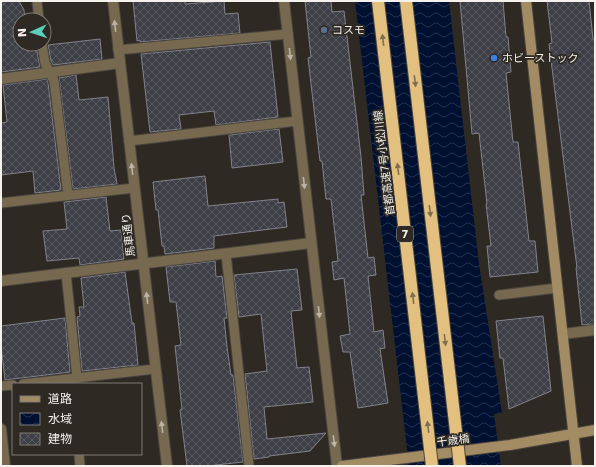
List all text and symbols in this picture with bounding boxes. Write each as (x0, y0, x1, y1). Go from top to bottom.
north arrow (12, 12, 52, 52)
one-way arrow (112, 20, 119, 32)
place label: コスモ (332, 24, 365, 37)
marker: コスモ (319, 25, 329, 35)
text: N (16, 28, 29, 37)
one-way arrow (380, 34, 386, 46)
one-way arrow (287, 48, 293, 60)
place label: ホビーストック (502, 52, 578, 65)
marker: ホビーストック (489, 53, 499, 63)
one-way arrow (412, 75, 419, 88)
street label: 首都高速7号小松川線 (372, 110, 397, 216)
one-way arrow (129, 163, 135, 175)
one-way arrow (395, 163, 401, 175)
one-way arrow (301, 177, 308, 189)
one-way arrow (427, 205, 434, 217)
street label: 馬車通り (119, 212, 138, 258)
road number: 7 (397, 226, 413, 242)
one-way arrow (144, 292, 150, 304)
one-way arrow (410, 292, 416, 304)
one-way arrow (316, 306, 322, 318)
one-way arrow (442, 334, 449, 346)
legend (12, 383, 142, 455)
text: 道路 (48, 392, 72, 406)
text: 水域 (48, 412, 72, 426)
one-way arrow (159, 421, 165, 433)
one-way arrow (425, 421, 431, 433)
text: 建物 (48, 432, 72, 446)
street label: 千歳橋 (436, 432, 470, 449)
one-way arrow (331, 435, 337, 447)

